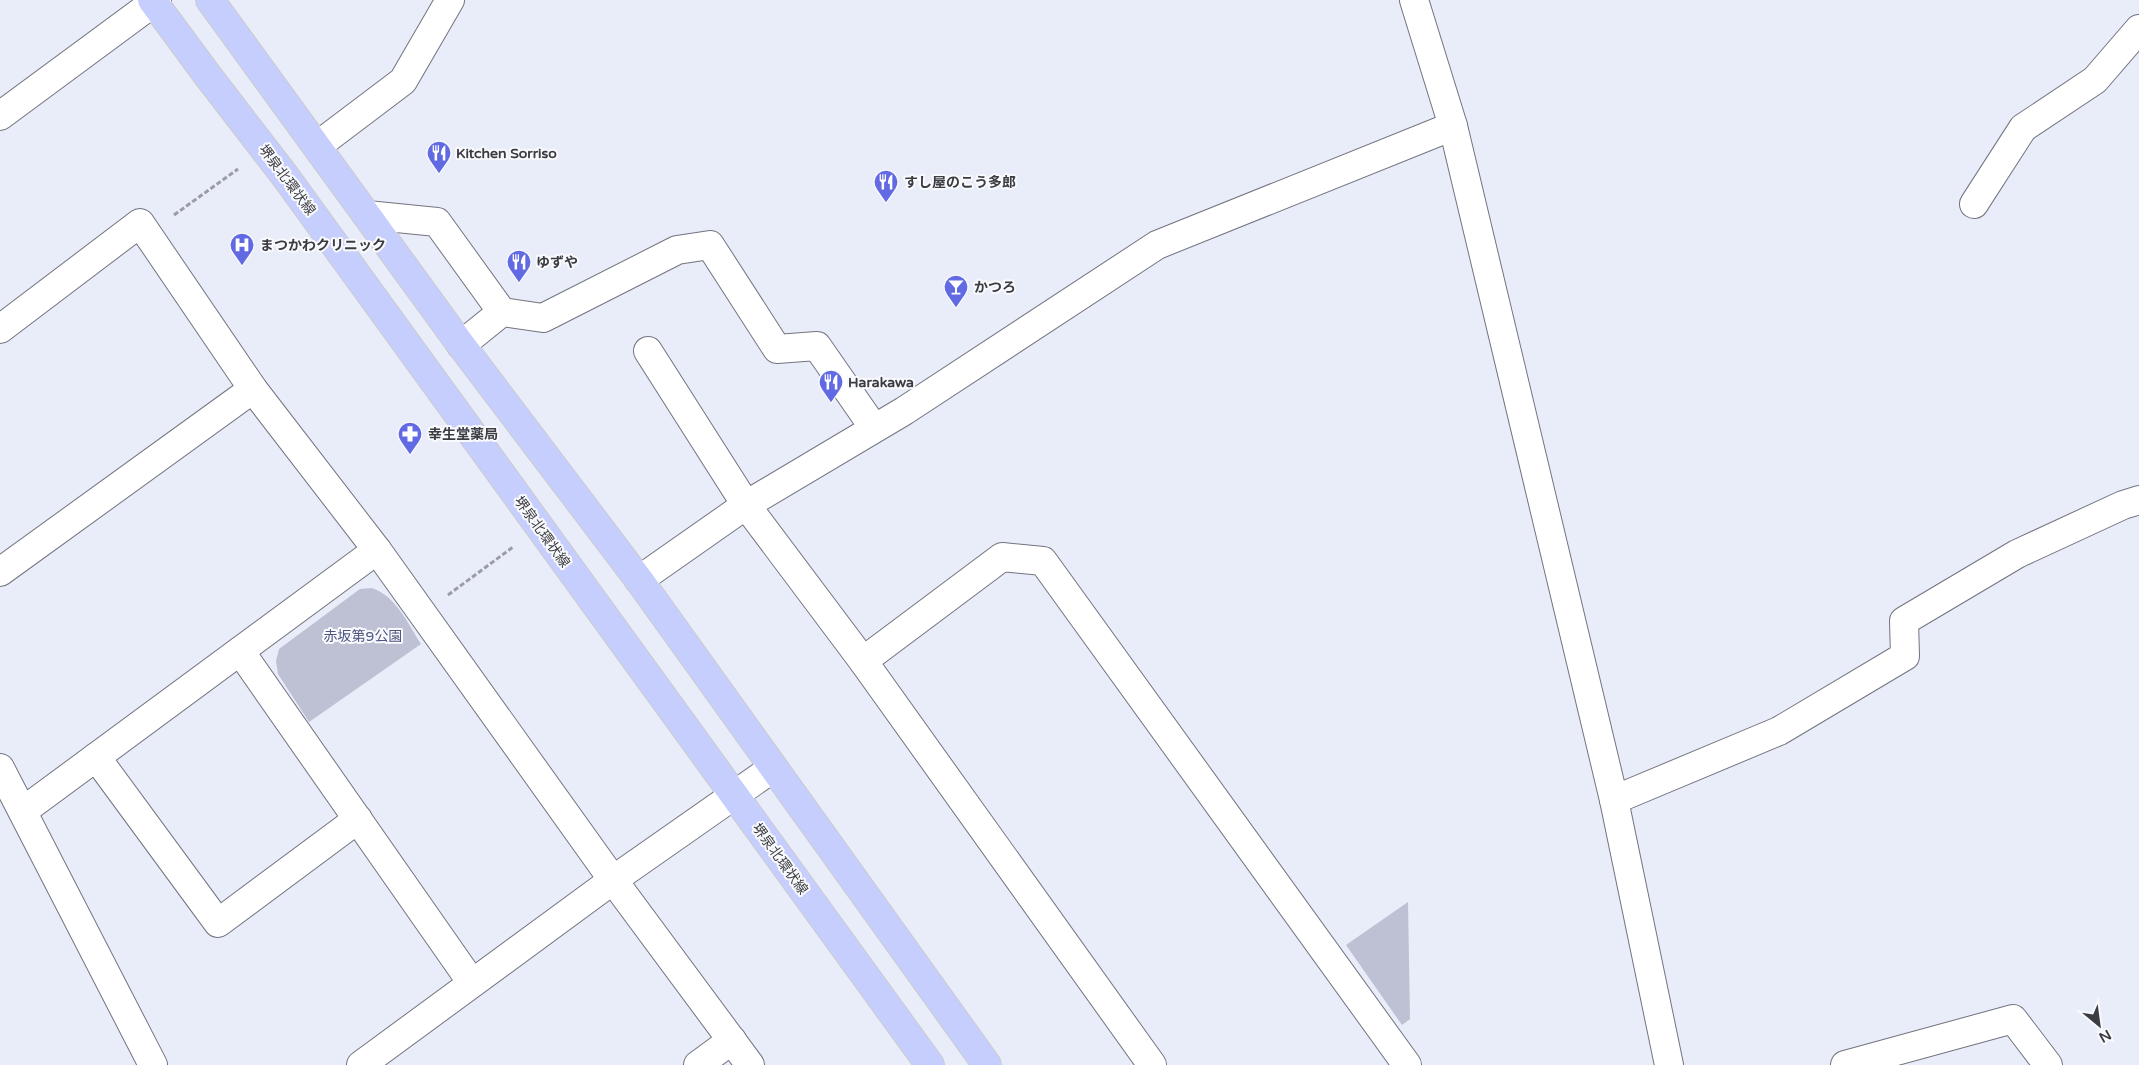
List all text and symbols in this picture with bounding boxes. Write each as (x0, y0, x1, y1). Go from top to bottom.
restaurant icon: Kitchen Sorriso (426, 140, 452, 174)
street label: 堺泉北環状線 (255, 141, 319, 219)
place label: Kitchen Sorriso (456, 145, 557, 162)
restaurant icon: すし屋のこう多郎 (873, 169, 899, 203)
place label: すし屋のこう多郎 (904, 174, 1016, 191)
hospital icon: まつかわクリニック (229, 232, 255, 266)
place label: まつかわクリニック (260, 237, 386, 254)
restaurant icon: ゆずや (506, 249, 532, 283)
place label: ゆずや (536, 254, 578, 271)
bar icon: かつろ (943, 274, 969, 308)
place label: かつろ (974, 279, 1016, 296)
restaurant icon: Harakawa (818, 369, 844, 403)
place label: Harakawa (848, 374, 914, 391)
pharmacy icon: 幸生堂薬局 (397, 421, 423, 455)
place label: 幸生堂薬局 (428, 426, 498, 443)
street label: 堺泉北環状線 (510, 493, 574, 571)
park label: 赤坂第9公園 (324, 628, 402, 645)
street label: 堺泉北環状線 (748, 820, 812, 898)
north arrow (2074, 1000, 2124, 1050)
text: N (2096, 1026, 2114, 1046)

